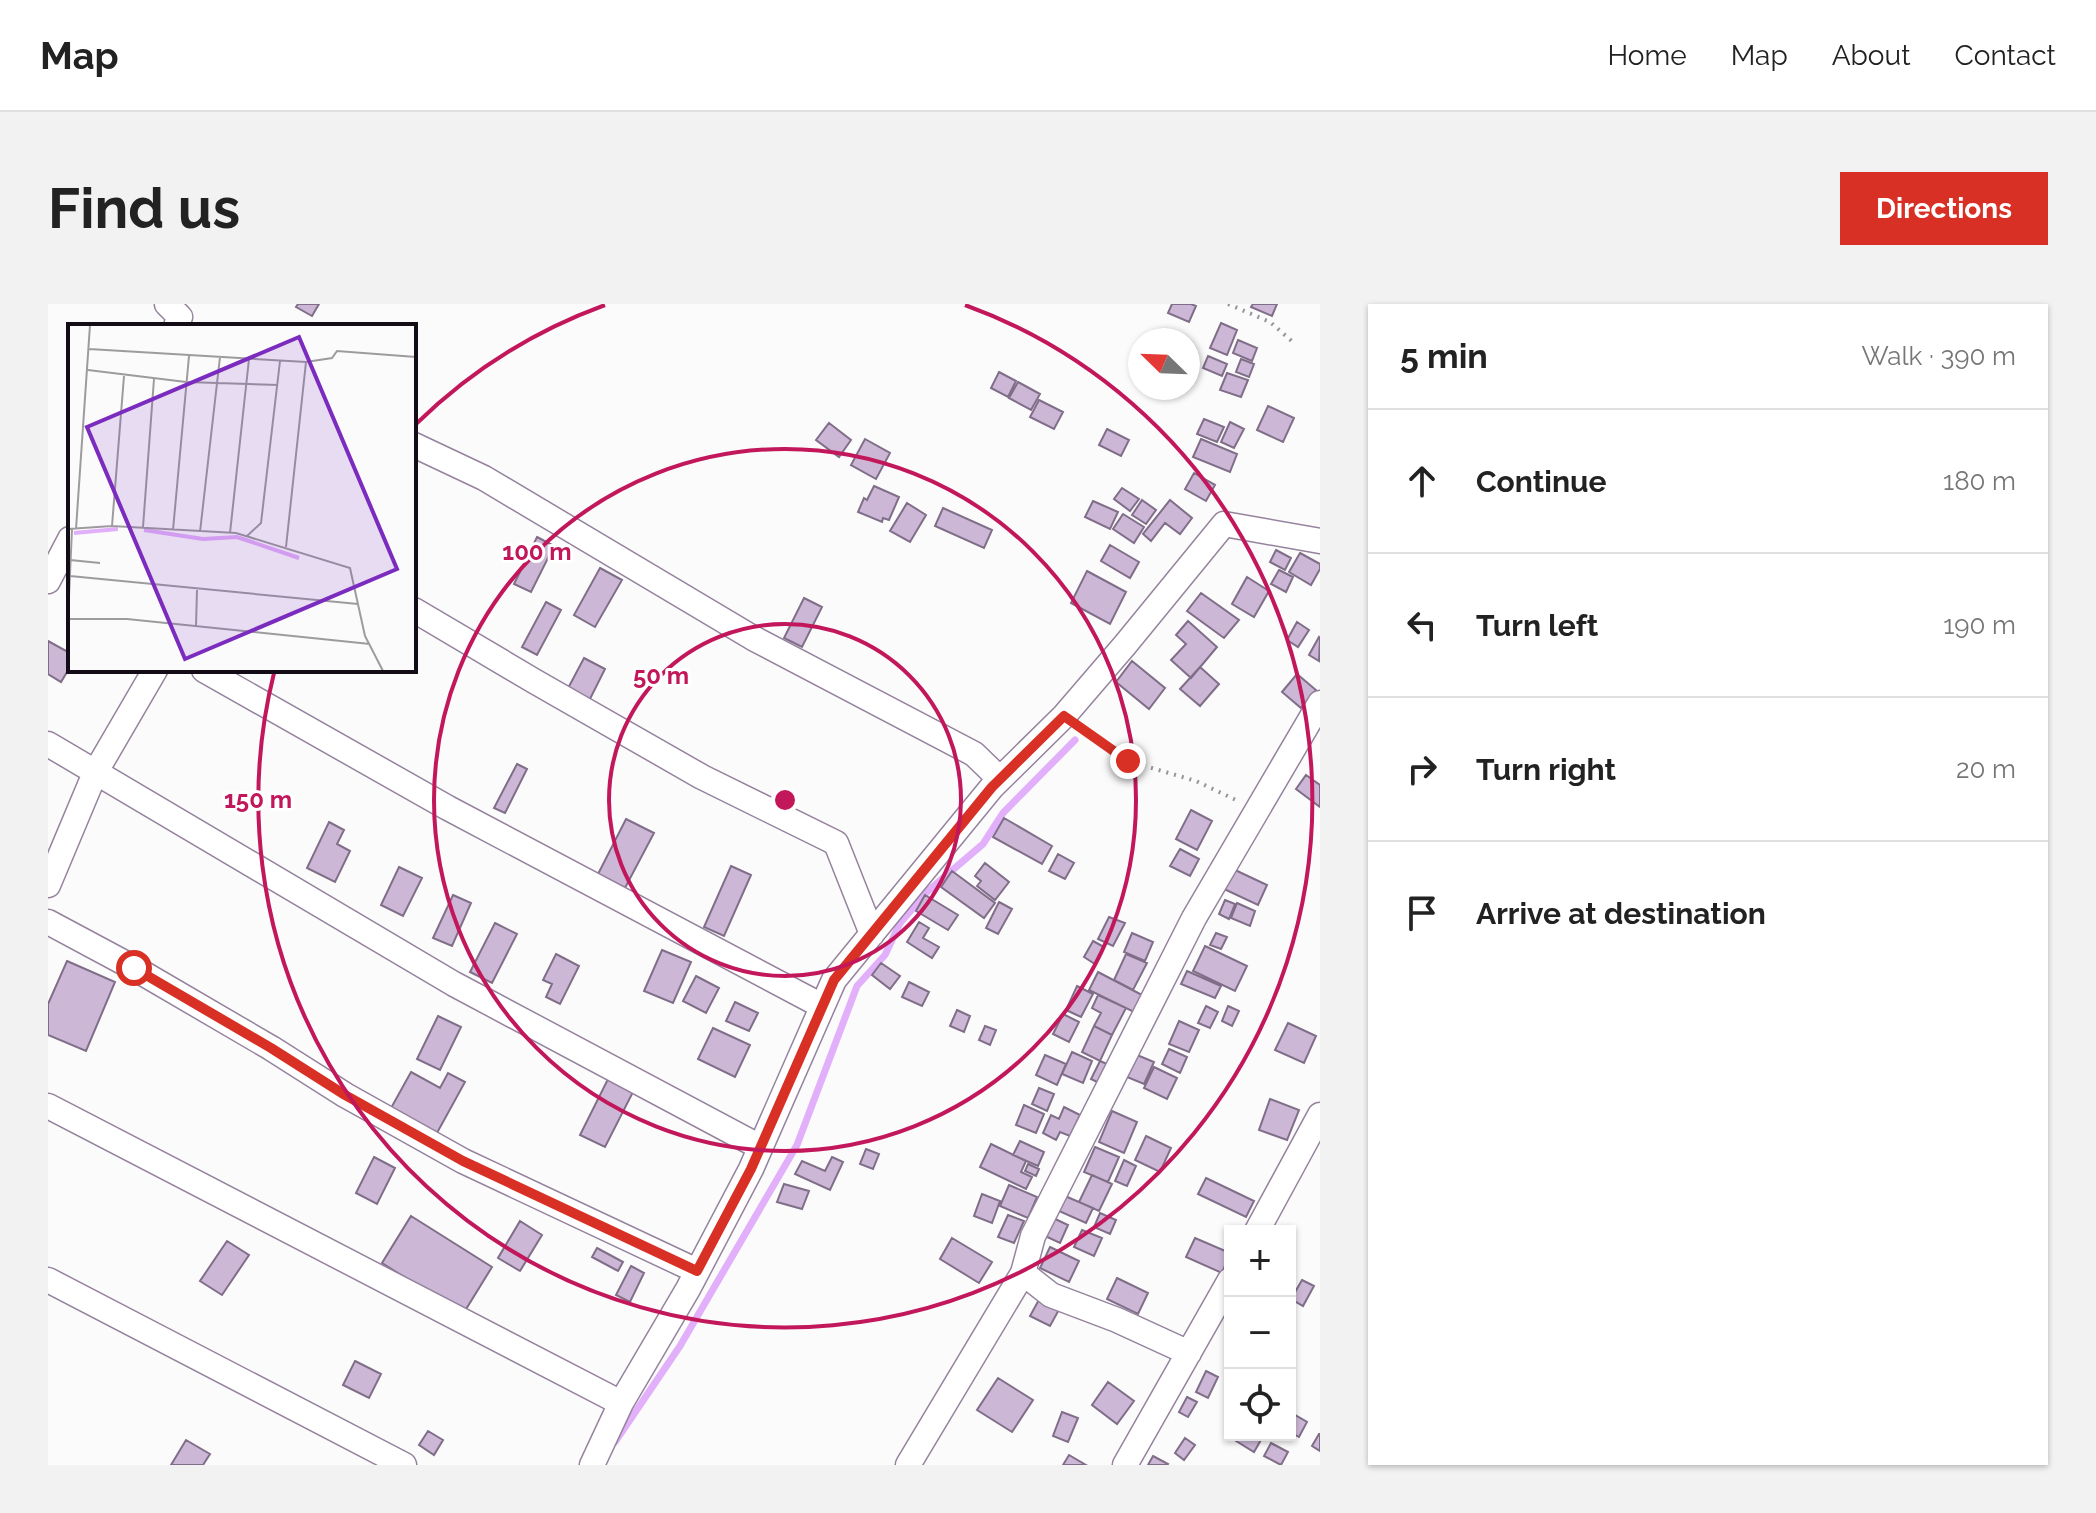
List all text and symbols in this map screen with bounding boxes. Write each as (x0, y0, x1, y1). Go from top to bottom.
text: Map (40, 33, 119, 78)
text: Home (1607, 39, 1687, 72)
text: Map (1731, 39, 1788, 72)
text: About (1832, 39, 1911, 72)
text: Contact (1955, 39, 2056, 72)
button: Directions (1840, 172, 2048, 245)
text: Find us (48, 175, 240, 241)
inset map (68, 324, 416, 672)
north arrow (1128, 328, 1200, 400)
text: 5 min (1400, 336, 1488, 376)
text: Walk · 390 m (1861, 341, 2016, 371)
icon: ahead (1400, 459, 1444, 503)
text: Continue (1476, 464, 1607, 499)
text: 180 m (1943, 466, 2016, 496)
text: 100 m (502, 537, 572, 566)
icon: left (1400, 603, 1444, 647)
text: Turn left (1476, 608, 1598, 643)
text: 190 m (1943, 610, 2016, 640)
text: 50 m (633, 661, 689, 690)
route end (1110, 743, 1146, 779)
icon: right (1400, 747, 1444, 791)
text: Turn right (1476, 752, 1616, 787)
text: 20 m (1956, 754, 2016, 784)
text: 150 m (224, 785, 292, 814)
centre of rings (771, 786, 799, 814)
icon: arrive (1400, 891, 1444, 935)
text: Arrive at destination (1476, 896, 1766, 931)
route start (116, 950, 152, 986)
map controls (1224, 1225, 1296, 1441)
button: + (1224, 1225, 1296, 1297)
button: − (1224, 1297, 1296, 1369)
button: locate (1224, 1369, 1296, 1441)

